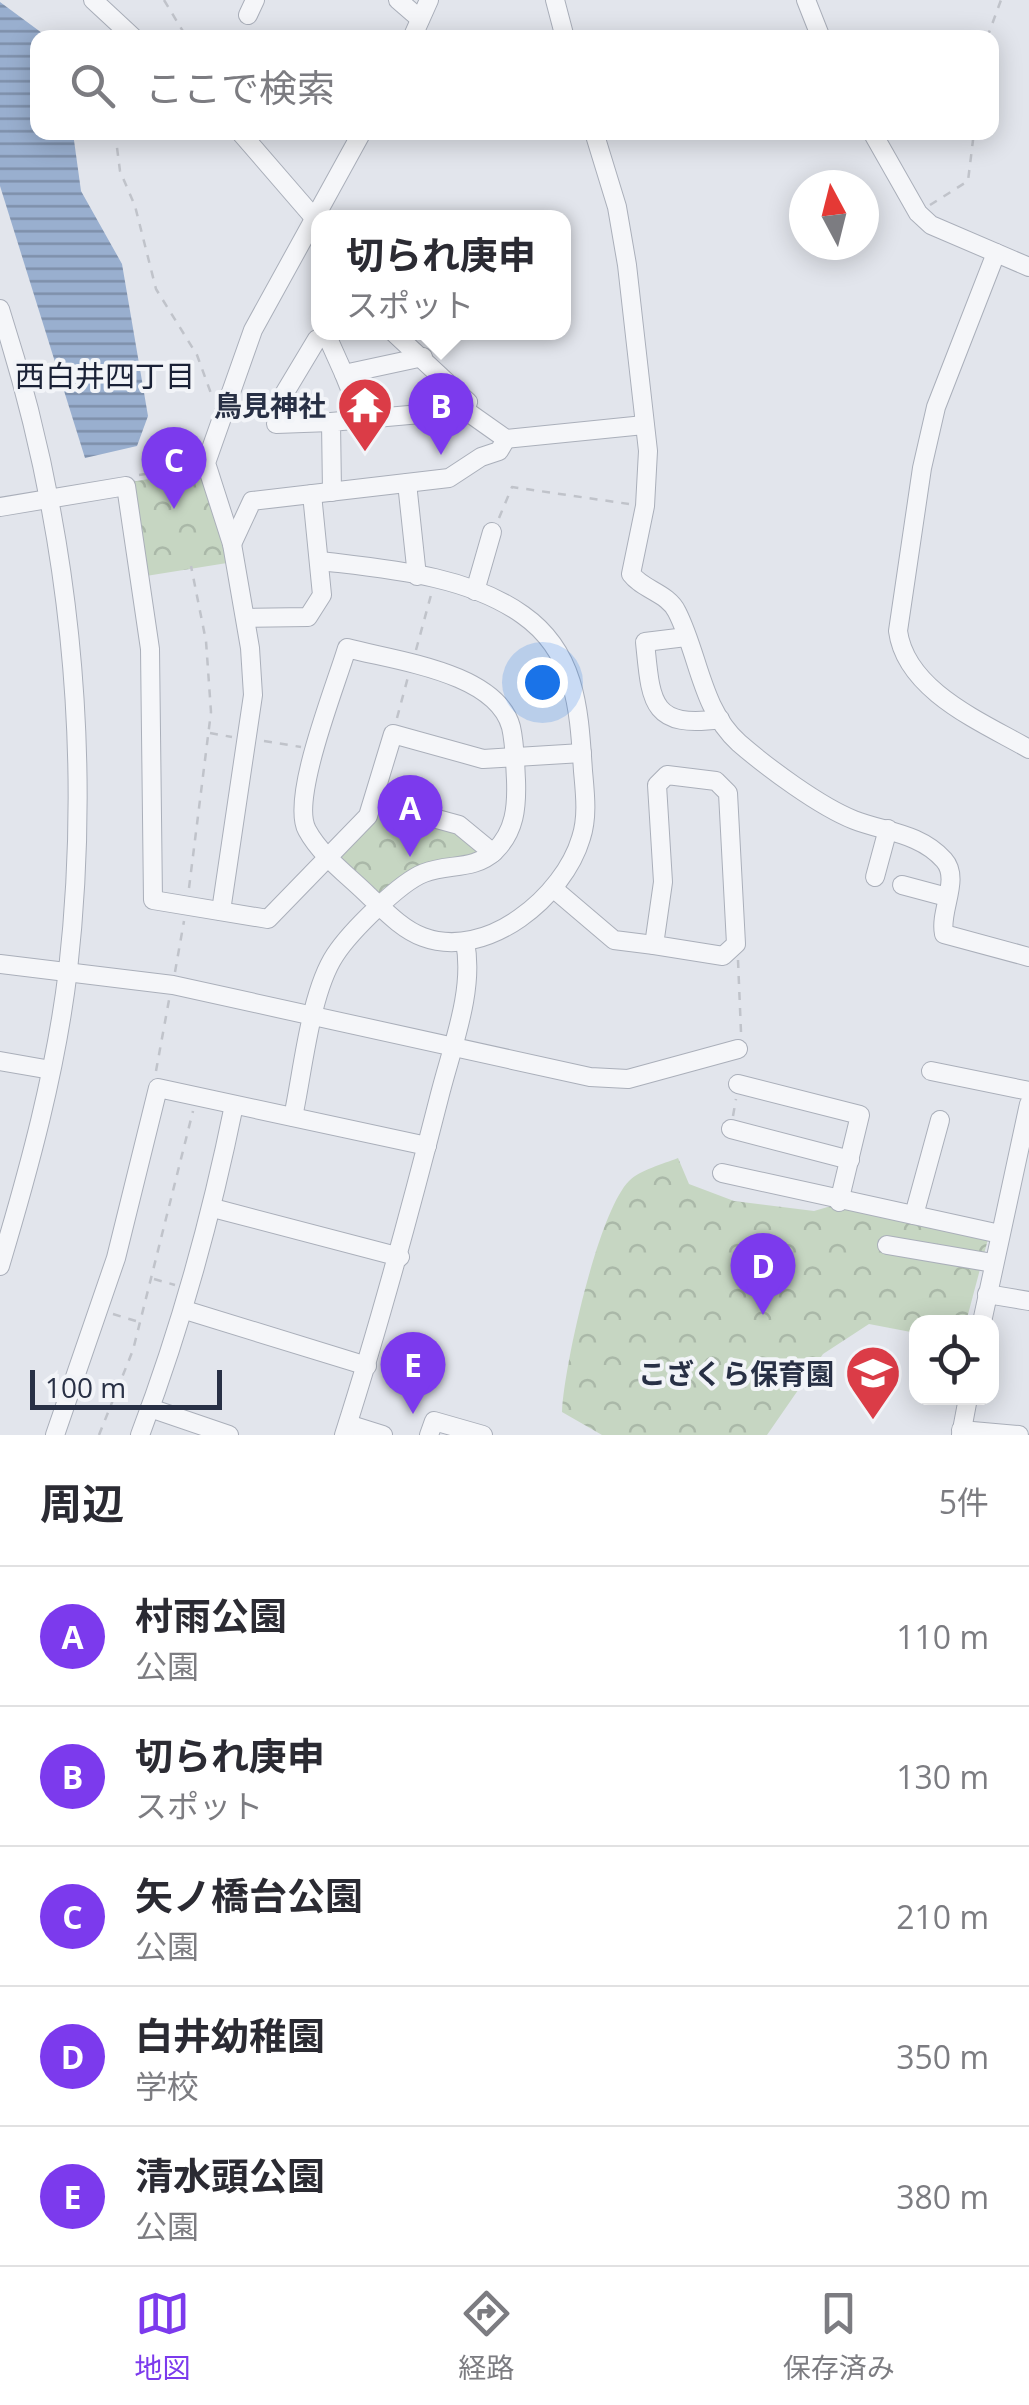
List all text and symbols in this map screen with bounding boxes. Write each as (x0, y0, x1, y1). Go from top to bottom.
search box (30, 30, 999, 140)
icon: search (65, 58, 120, 113)
text: ここで検索 (145, 61, 335, 113)
north arrow (789, 170, 879, 260)
popup (311, 210, 571, 340)
text: 切られ庚申 (346, 228, 536, 280)
text: スポット (346, 283, 474, 326)
district label: 西白井四丁目 (15, 355, 195, 396)
pin: B (408, 372, 474, 455)
temple icon: 鳥見神社 (335, 375, 395, 454)
place label: 鳥見神社 (214, 386, 326, 424)
pin: C (142, 426, 206, 509)
your location (517, 657, 568, 708)
pin: A (378, 774, 442, 857)
pin: D (730, 1232, 796, 1315)
map controls (909, 1315, 999, 1405)
button: locate (909, 1315, 999, 1405)
pin: E (380, 1332, 446, 1414)
school or university icon: こざくら保育園 (843, 1343, 903, 1422)
place label: こざくら保育園 (638, 1354, 834, 1392)
scale bar (30, 1365, 222, 1410)
text: 100 m (45, 1368, 126, 1406)
text: 周辺 (40, 1474, 124, 1531)
text: 5件 (939, 1480, 989, 1523)
text: 村雨公園 (135, 1589, 287, 1641)
text: A (61, 1615, 84, 1658)
text: 110 m (896, 1615, 989, 1658)
text: 公園 (135, 1644, 199, 1687)
text: 切られ庚申 (135, 1729, 325, 1781)
text: B (62, 1755, 83, 1798)
text: 130 m (896, 1755, 989, 1798)
text: スポット (135, 1784, 263, 1827)
text: 矢ノ橋台公園 (135, 1869, 363, 1921)
text: C (62, 1895, 83, 1938)
text: 210 m (896, 1895, 989, 1938)
text: 公園 (135, 1924, 199, 1967)
text: 白井幼稚園 (135, 2009, 325, 2061)
text: D (61, 2035, 84, 2078)
text: 350 m (896, 2035, 989, 2078)
text: 学校 (135, 2064, 199, 2107)
text: 清水頭公園 (135, 2149, 325, 2201)
text: E (64, 2175, 81, 2218)
text: 380 m (896, 2175, 989, 2218)
text: 公園 (135, 2204, 199, 2247)
tab: 地図 (134, 2286, 190, 2386)
tab: 経路 (458, 2286, 515, 2386)
tab: 保存済み (783, 2286, 895, 2386)

